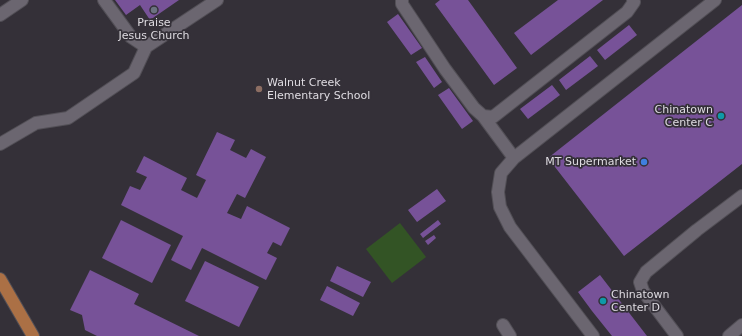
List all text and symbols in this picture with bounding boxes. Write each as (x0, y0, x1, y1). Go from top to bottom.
marker: Praise Jesus Church (149, 5, 159, 15)
place label: Praise Jesus Church (119, 16, 189, 42)
place label: Walnut Creek Elementary School (267, 76, 370, 102)
marker: Walnut Creek Elementary School (254, 84, 264, 94)
place label: Chinatown Center C (655, 103, 713, 129)
marker: Chinatown Center C (716, 111, 726, 121)
place label: MT Supermarket (545, 155, 636, 169)
marker: MT Supermarket (639, 157, 649, 167)
place label: Chinatown Center D (611, 288, 669, 314)
marker: Chinatown Center D (598, 296, 608, 306)

